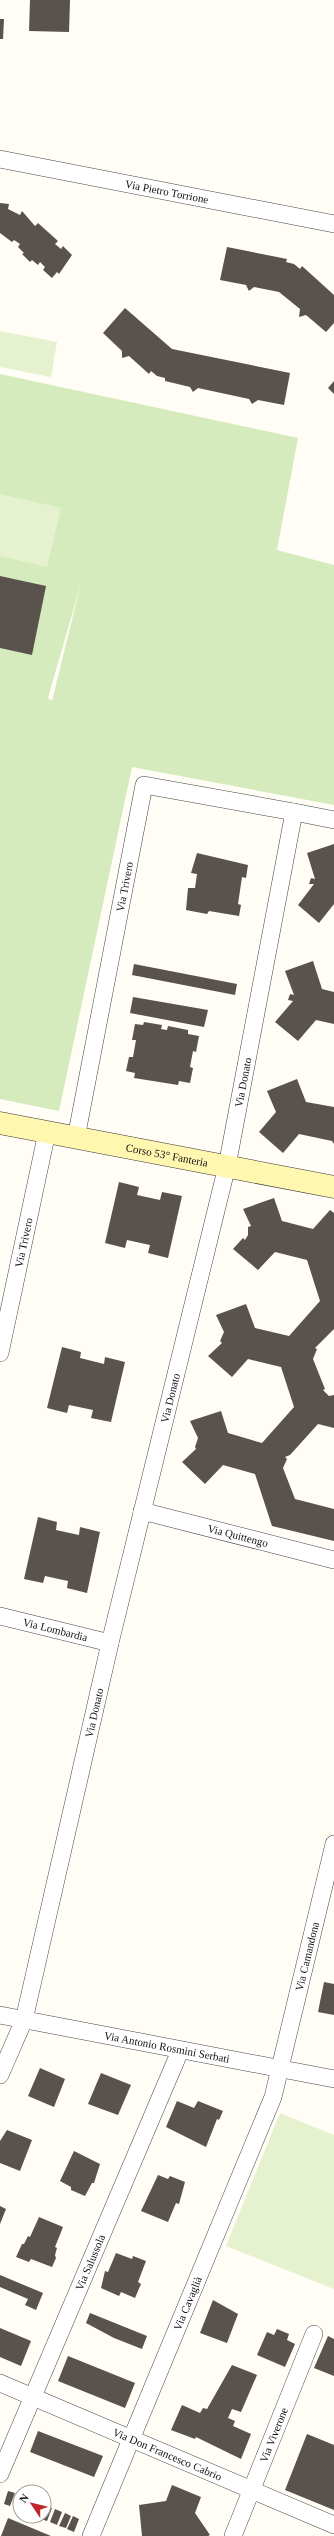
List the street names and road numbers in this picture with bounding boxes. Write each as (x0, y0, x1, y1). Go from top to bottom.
street label: Via Pietro Torrione (124, 178, 210, 205)
street label: Via Trivero (114, 860, 135, 913)
street label: Via Donato (232, 1056, 254, 1108)
street label: Corso 53° Fanteria (125, 1141, 209, 1169)
street label: Via Trivero (12, 1216, 35, 1268)
street label: Via Donato (158, 1372, 182, 1424)
street label: Via Quittengo (206, 1522, 270, 1549)
street label: Via Lombardia (22, 1616, 89, 1643)
street label: Via Donato (83, 1687, 106, 1739)
street label: Via Camandona (293, 1920, 321, 1992)
street label: Via Antonio Rosmini Serbati (103, 2029, 231, 2065)
street label: Via Salussola (73, 2232, 107, 2292)
street label: Via Cavaglià (171, 2274, 204, 2332)
street label: Via Viverone (257, 2406, 290, 2464)
street label: Via Don Francesco Cabrio (111, 2426, 224, 2483)

